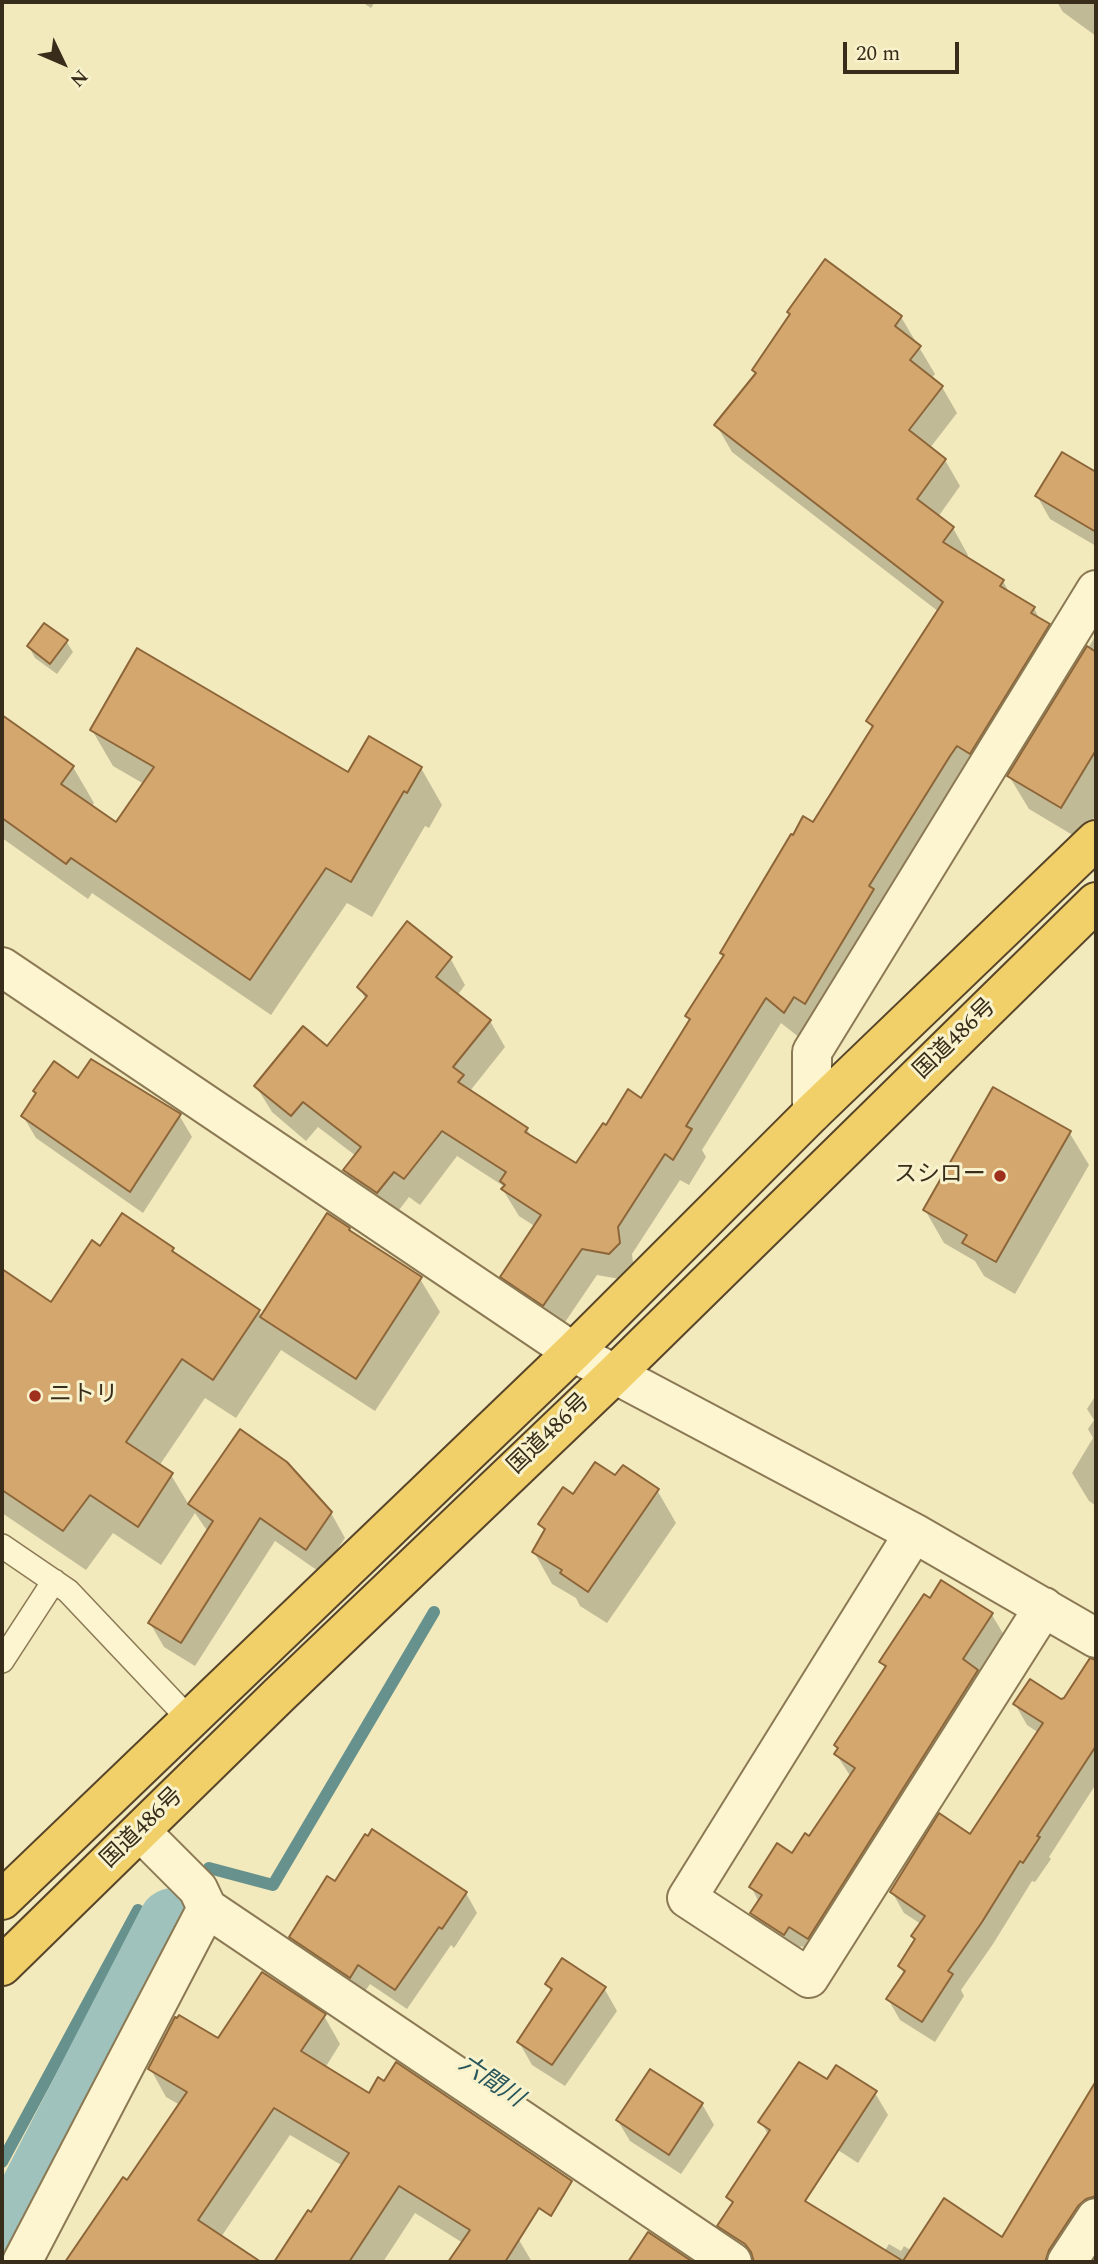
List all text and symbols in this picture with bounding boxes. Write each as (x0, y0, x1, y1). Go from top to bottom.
north arrow (28, 28, 98, 98)
scale bar (846, 28, 962, 72)
text: 20 m (856, 38, 900, 70)
text: N (63, 62, 94, 94)
street label: 国道486号 (909, 994, 1003, 1086)
place label: スシロー (894, 1162, 986, 1190)
marker: スシロー (992, 1168, 1008, 1184)
place label: ニトリ (49, 1382, 118, 1410)
marker: ニトリ (27, 1388, 43, 1404)
street label: 国道486号 (503, 1389, 597, 1481)
street label: 国道486号 (96, 1783, 190, 1875)
water label: 六間川 (452, 2051, 528, 2115)

